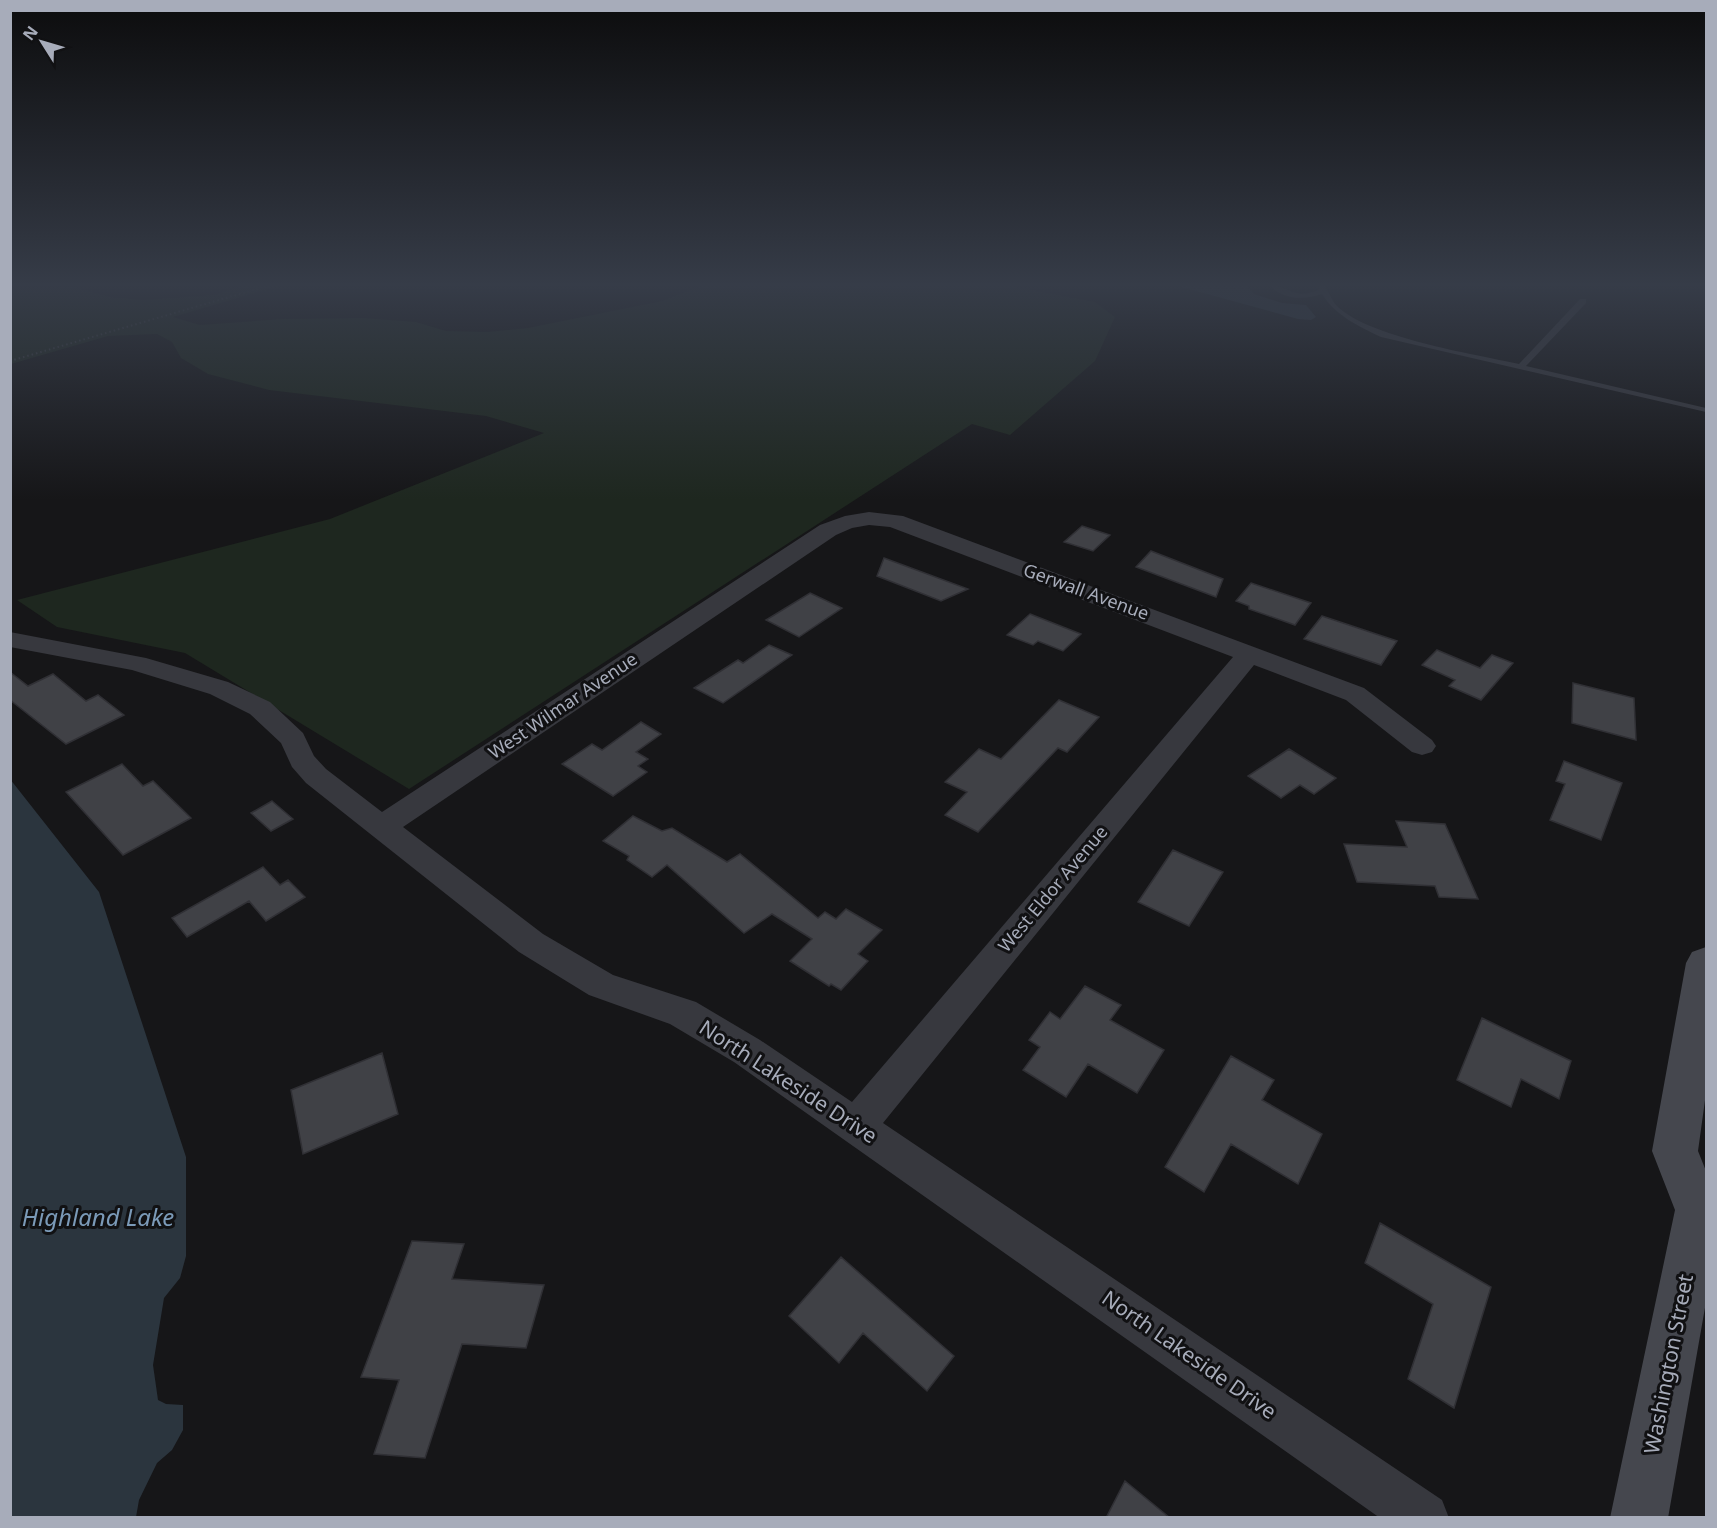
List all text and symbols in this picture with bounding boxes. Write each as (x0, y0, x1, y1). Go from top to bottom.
north arrow (12, 12, 72, 72)
text: N (17, 21, 43, 45)
street label: Gerwall Avenue (1020, 557, 1153, 625)
street label: West Wilmar Avenue (483, 646, 642, 764)
street label: West Eldor Avenue (992, 820, 1112, 957)
street label: North Lakeside Drive (694, 1013, 883, 1149)
water label: Highland Lake (22, 1200, 174, 1233)
street label: Washington Street (1637, 1271, 1699, 1456)
street label: North Lakeside Drive (1097, 1283, 1282, 1425)

